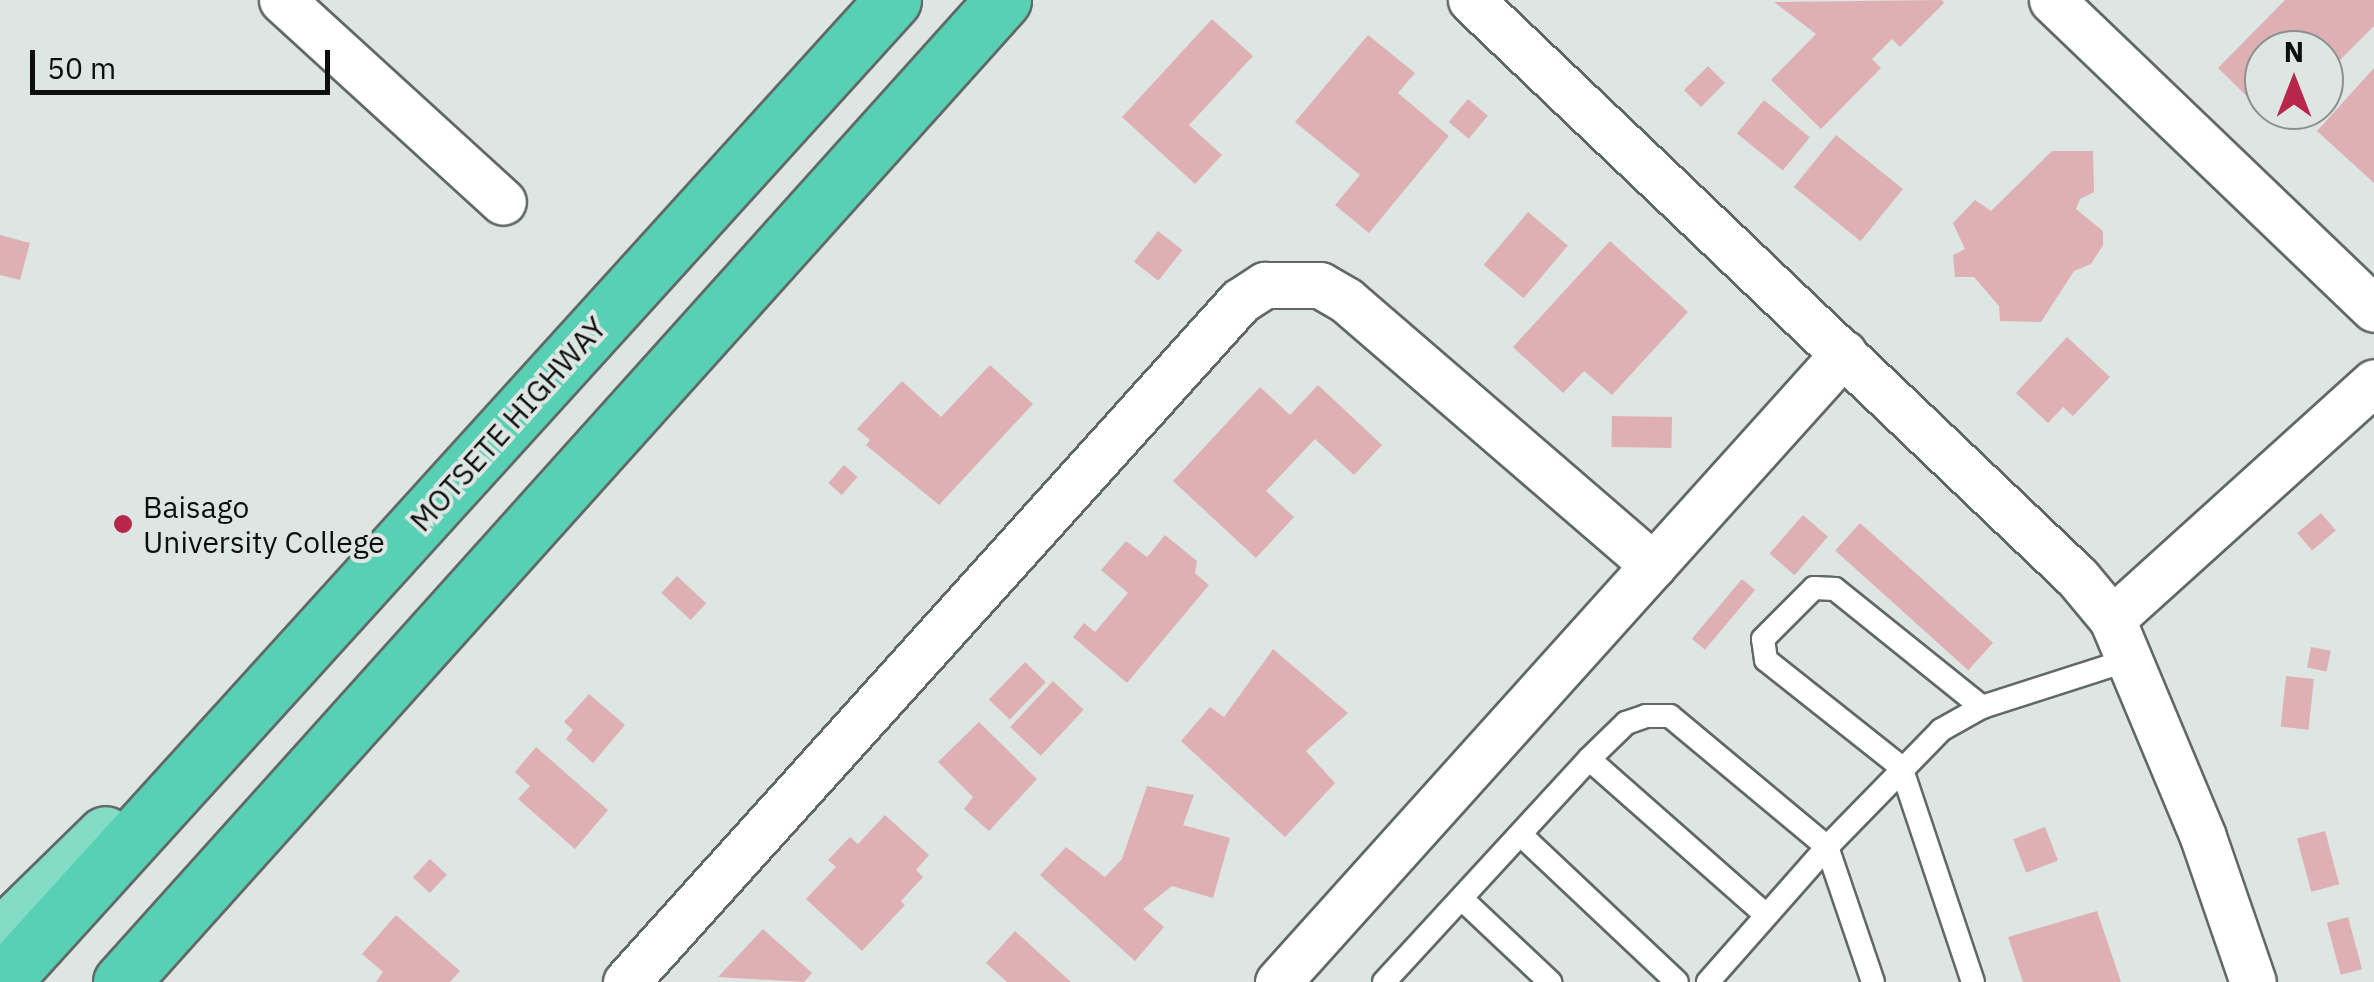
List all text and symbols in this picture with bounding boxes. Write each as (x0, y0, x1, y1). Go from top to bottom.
scale bar (35, 30, 335, 92)
north arrow (2244, 30, 2344, 130)
text: N (2284, 33, 2304, 70)
text: 50 m (47, 48, 116, 87)
street label: MOTSETE HIGHWAY (402, 310, 614, 538)
place label: Baisago University College (143, 489, 385, 560)
marker: Baisago University College (112, 513, 134, 535)

